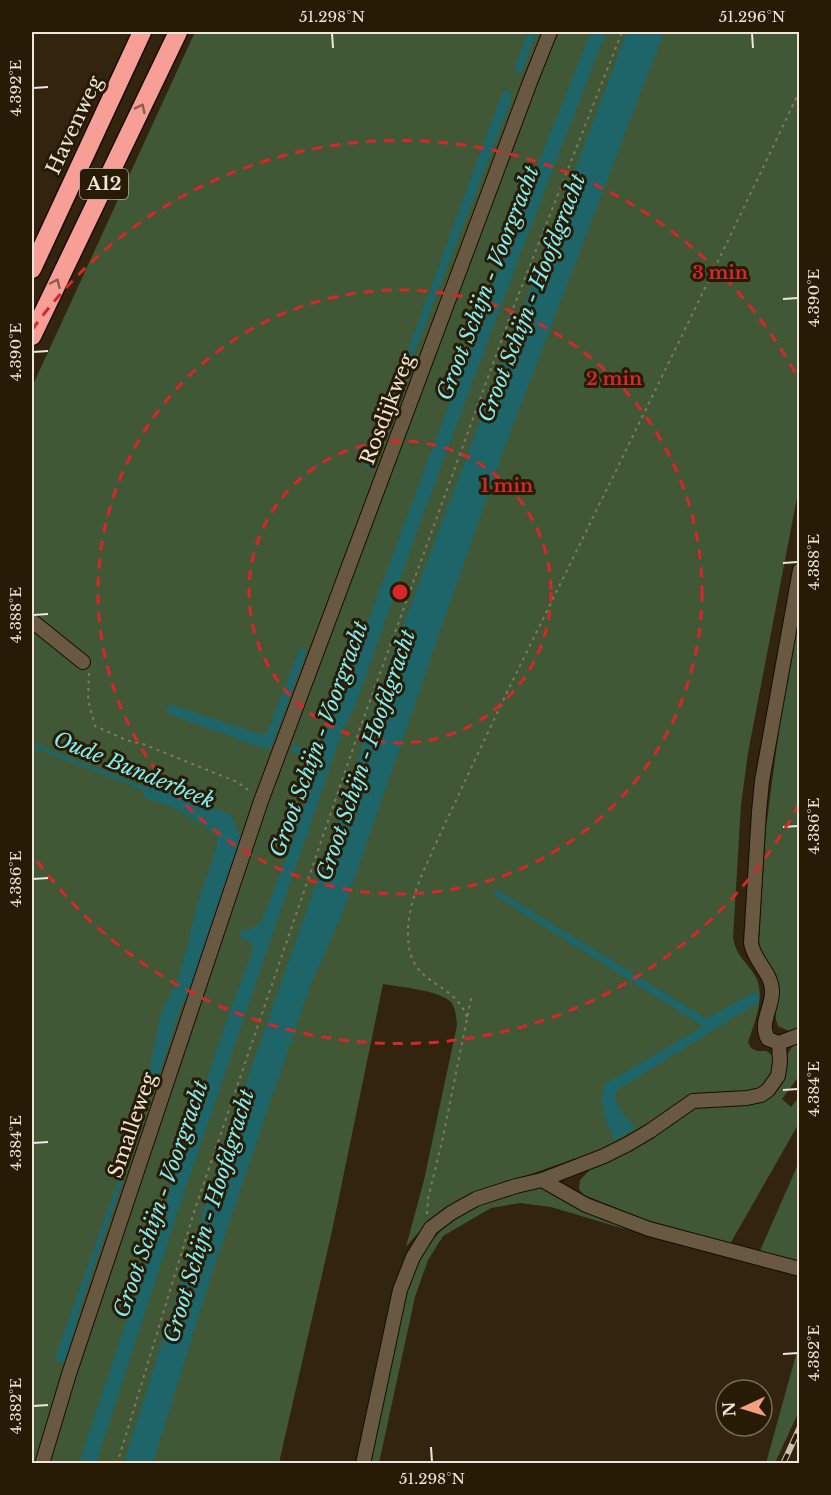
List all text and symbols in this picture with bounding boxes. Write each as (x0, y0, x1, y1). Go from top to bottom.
text: 51.298°N (299, 7, 365, 26)
text: 51.296°N (719, 7, 785, 26)
text: 4.392°E (6, 59, 25, 116)
street label: Havenweg (41, 71, 108, 178)
one-way arrow (133, 103, 145, 114)
water label: Groot Schijn - Voorgracht (431, 162, 545, 404)
road number: A12 (80, 169, 128, 199)
water label: Groot Schijn - Hoofdgracht (473, 170, 591, 426)
text: 3 min (692, 262, 748, 284)
text: 4.390°E (804, 269, 823, 327)
one-way arrow (49, 279, 61, 290)
text: 4.390°E (6, 323, 25, 381)
street label: Rosdijkweg (355, 349, 419, 468)
text: 2 min (586, 368, 642, 390)
text: 1 min (481, 475, 533, 497)
text: 4.388°E (804, 534, 823, 590)
centre of rings (390, 582, 410, 602)
text: 4.388°E (6, 587, 25, 643)
water label: Groot Schijn - Voorgracht (264, 617, 374, 860)
water label: Groot Schijn - Hoofdgracht (311, 626, 421, 884)
water label: Oude Bunderbeek (50, 726, 218, 814)
text: 4.386°E (804, 797, 823, 854)
text: 4.386°E (6, 850, 25, 907)
text: 4.384°E (804, 1061, 823, 1117)
street label: Smalleweg (103, 1068, 162, 1181)
water label: Groot Schijn - Voorgracht (108, 1077, 214, 1321)
water label: Groot Schijn - Hoofdgracht (158, 1086, 260, 1346)
text: 4.384°E (6, 1115, 25, 1171)
text: 4.382°E (804, 1325, 823, 1381)
text: 4.382°E (6, 1378, 25, 1434)
north arrow (714, 1378, 774, 1438)
text: N (719, 1401, 740, 1417)
text: 51.298°N (399, 1469, 465, 1488)

